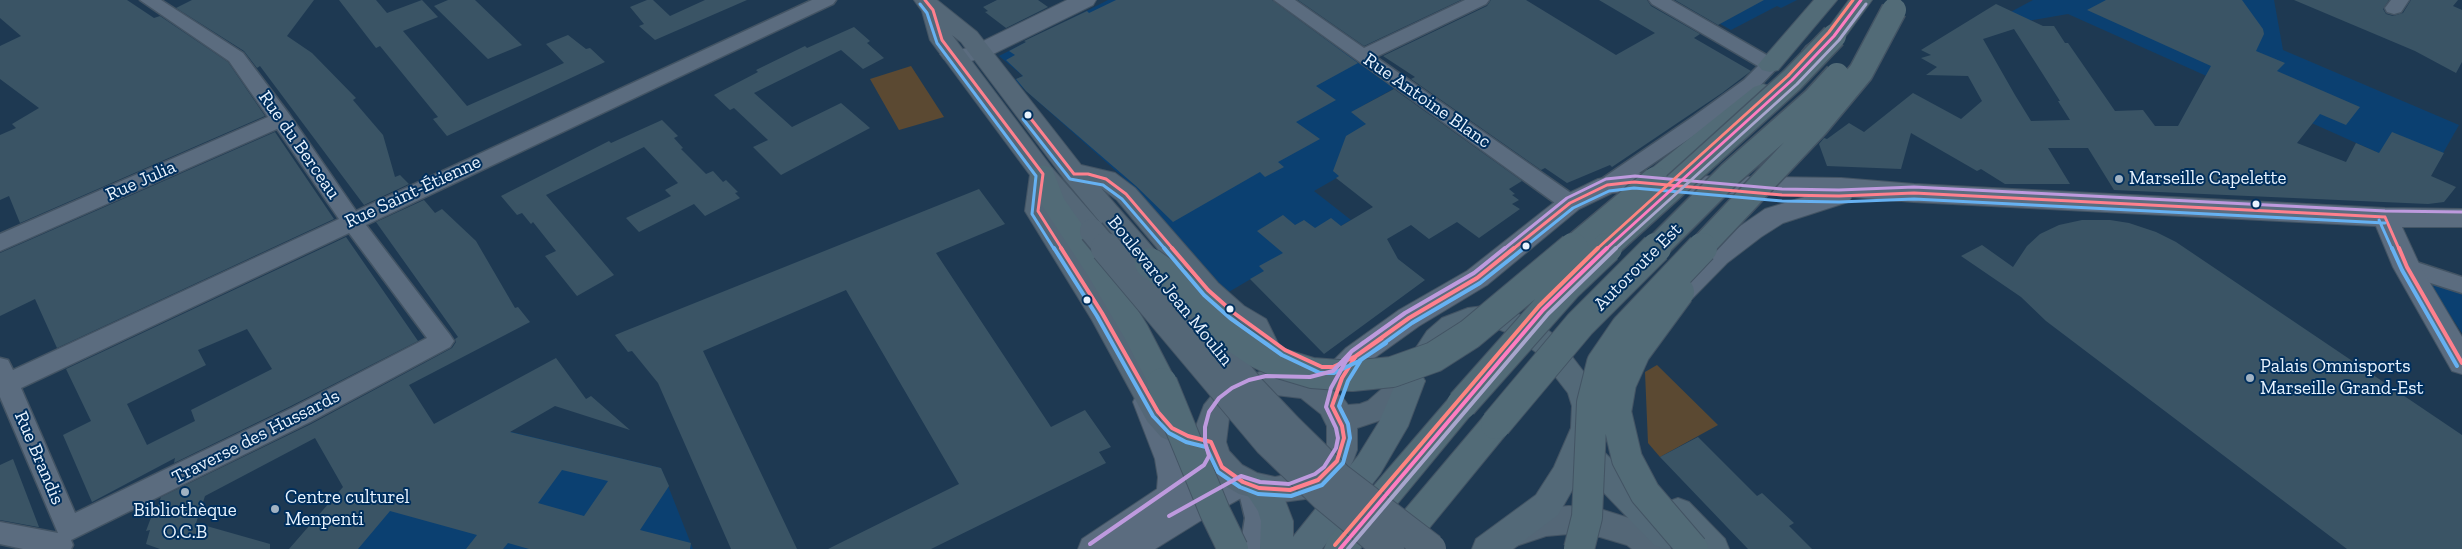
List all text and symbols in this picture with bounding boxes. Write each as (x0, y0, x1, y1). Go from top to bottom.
street label: Rue Antoine Blanc (1359, 49, 1495, 153)
street label: Rue du Berceau (253, 86, 345, 204)
unlabelled marker (1023, 110, 1033, 120)
street label: Rue Saint-Étienne (341, 150, 485, 234)
street label: Rue Julia (103, 156, 179, 206)
place label: Marseille Capelette (2129, 168, 2286, 190)
marker: Marseille Capelette (2113, 173, 2125, 185)
unlabelled marker (2251, 199, 2261, 209)
street label: Boulevard Jean Moulin (1102, 211, 1238, 371)
street label: Autoroute Est (1589, 218, 1687, 316)
unlabelled marker (1521, 241, 1531, 251)
unlabelled marker (1082, 295, 1092, 305)
unlabelled marker (1225, 304, 1235, 314)
place label: Palais Omnisports Marseille Grand-Est (2260, 356, 2424, 400)
marker: Palais Omnisports Marseille Grand-Est (2244, 372, 2256, 384)
street label: Traverse des Hussards (168, 385, 344, 489)
street label: Rue Brandis (9, 408, 69, 508)
marker: Bibliothèque O.C.B (179, 486, 191, 498)
place label: Centre culturel Menpenti (285, 487, 410, 531)
place label: Bibliothèque O.C.B (133, 500, 237, 544)
marker: Centre culturel Menpenti (269, 503, 281, 515)

